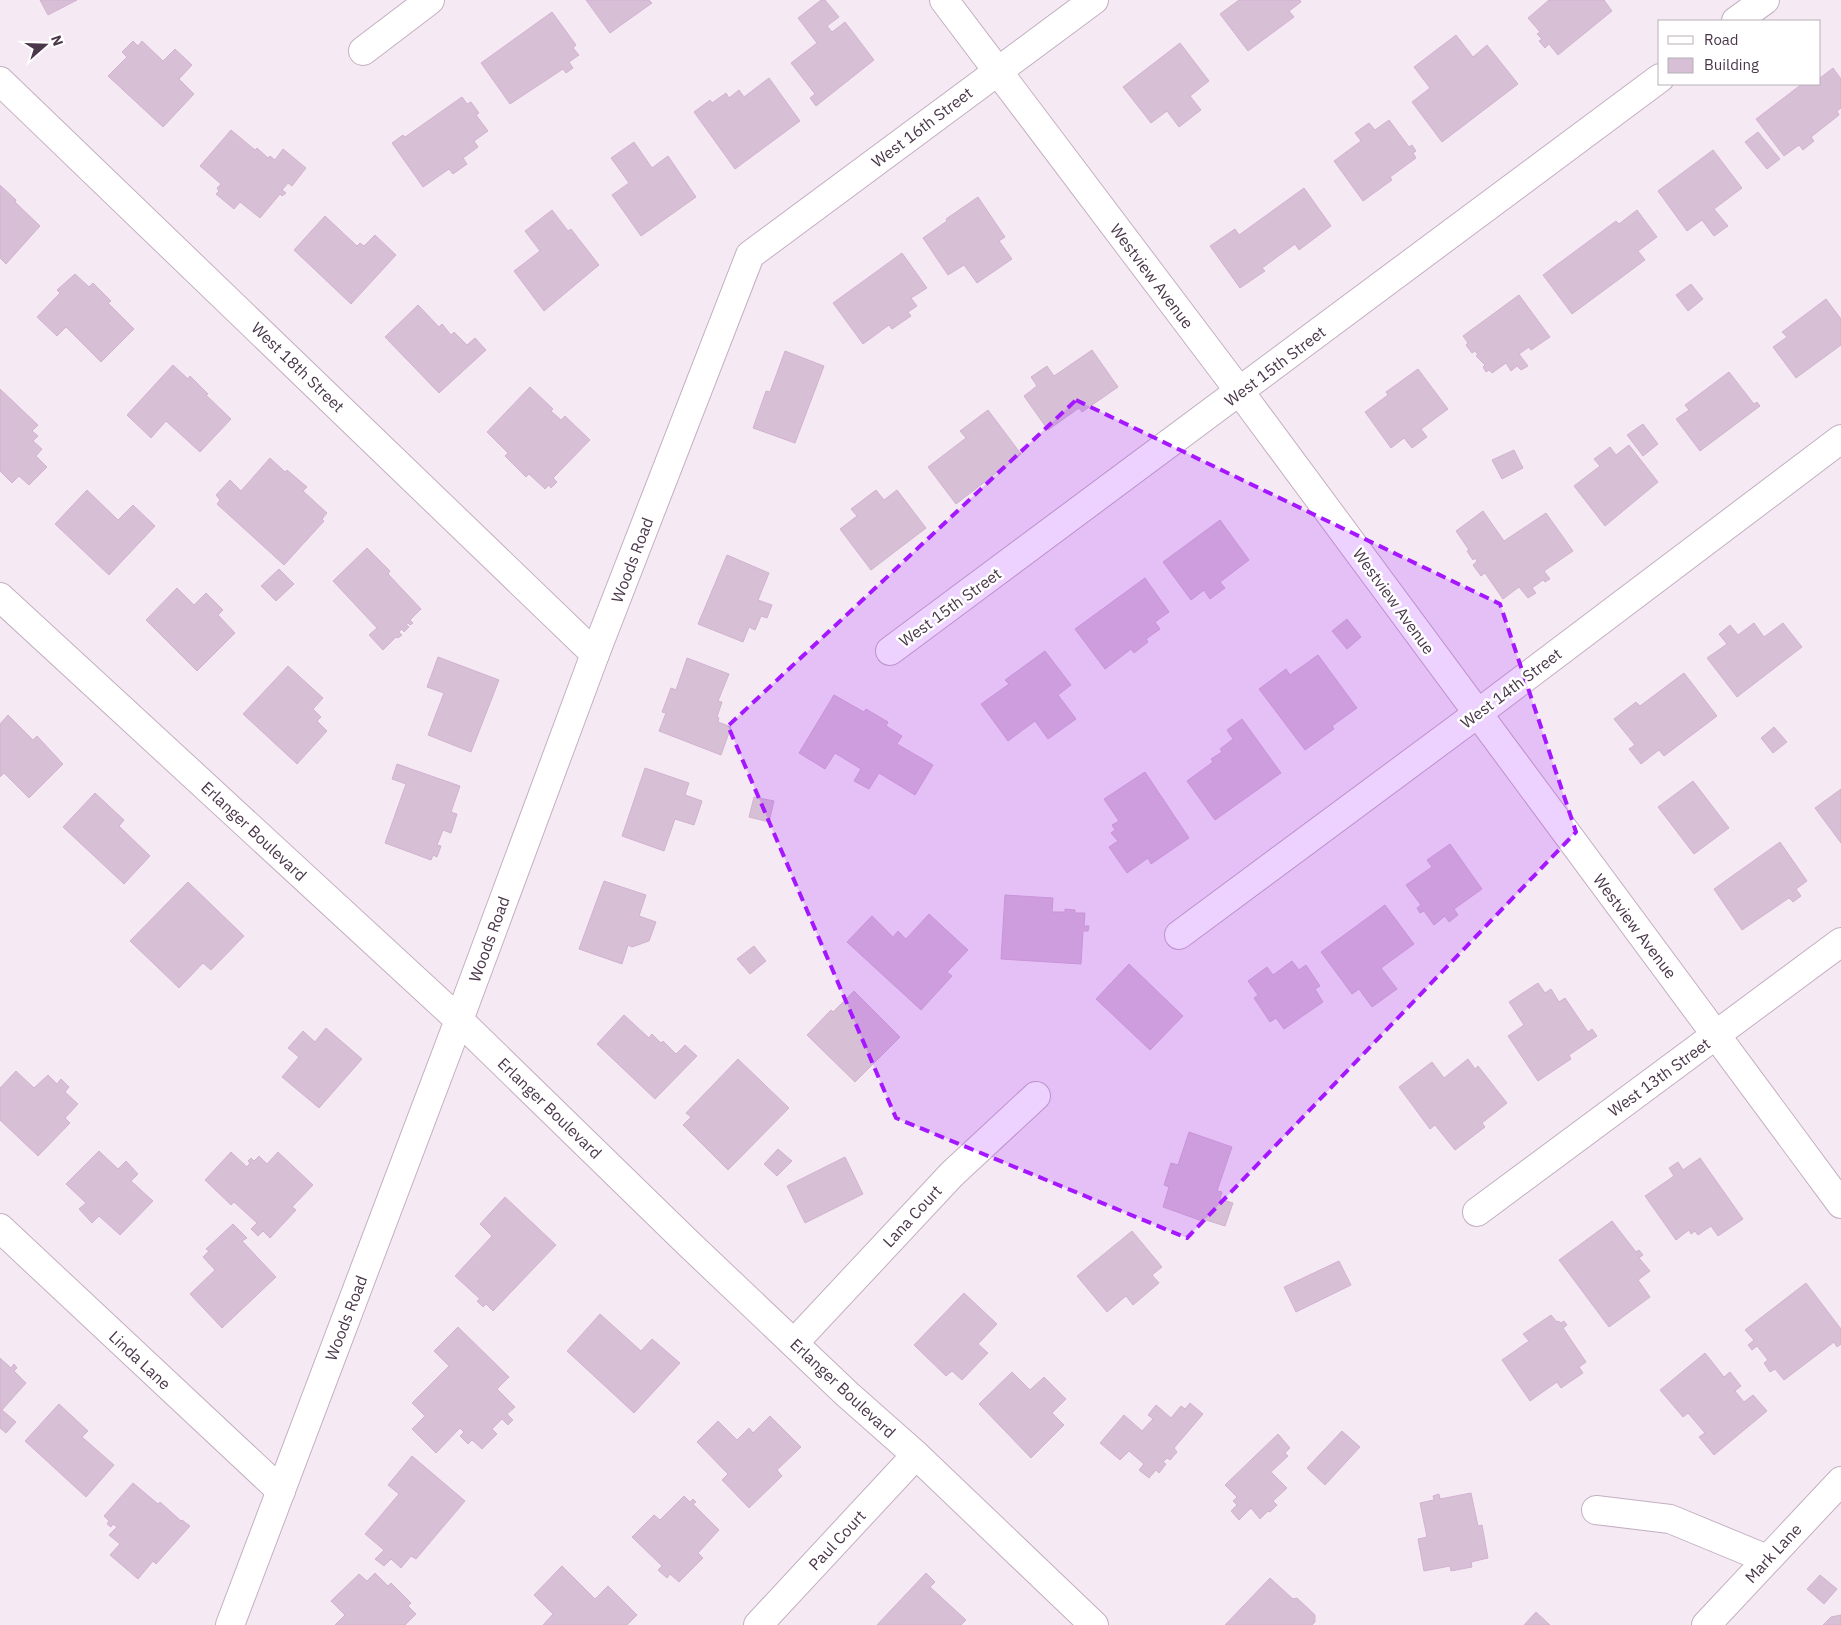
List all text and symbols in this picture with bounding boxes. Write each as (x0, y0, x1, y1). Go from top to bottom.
north arrow (20, 20, 70, 70)
legend (1658, 20, 1821, 85)
text: Road (1704, 30, 1739, 49)
text: N (47, 33, 67, 48)
text: Building (1704, 55, 1759, 74)
street label: West 16th Street (867, 82, 977, 172)
street label: Westview Avenue (1106, 220, 1198, 333)
street label: West 18th Street (247, 318, 349, 416)
street label: West 15th Street (1220, 321, 1330, 411)
street label: Woods Road (607, 515, 657, 605)
street label: Westview Avenue (1349, 544, 1439, 658)
street label: West 15th Street (895, 563, 1005, 651)
street label: West 14th Street (1456, 643, 1566, 733)
street label: Erlanger Boulevard (197, 777, 311, 885)
street label: Westview Avenue (1589, 870, 1681, 983)
street label: Woods Road (464, 893, 514, 985)
street label: West 13th Street (1604, 1033, 1714, 1121)
street label: Erlanger Boulevard (494, 1053, 606, 1163)
street label: Lana Court (878, 1181, 946, 1251)
street label: Woods Road (321, 1273, 371, 1363)
street label: Linda Lane (105, 1326, 175, 1394)
street label: Erlanger Boulevard (786, 1334, 900, 1442)
street label: Paul Court (804, 1506, 870, 1574)
street label: Mark Lane (1740, 1519, 1806, 1587)

